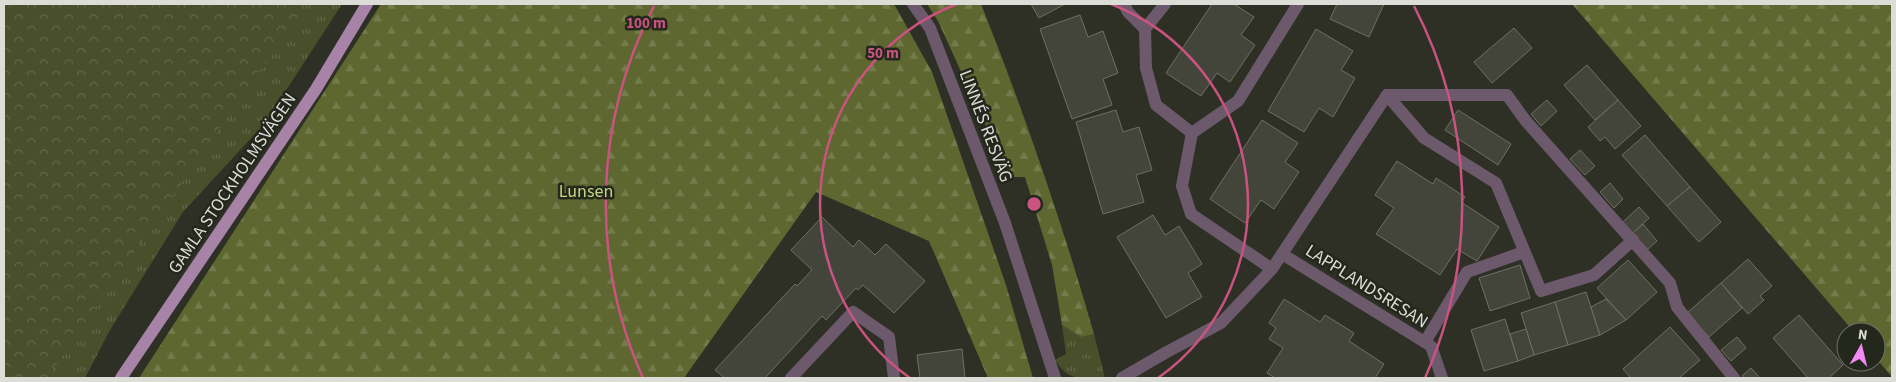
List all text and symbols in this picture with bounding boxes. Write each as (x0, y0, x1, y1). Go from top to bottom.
text: 100 m (626, 13, 666, 34)
text: 50 m (867, 43, 899, 64)
street label: LINNÉS RESVÄG (953, 66, 1018, 186)
street label: GAMLA STOCKHOLMSVÄGEN (162, 88, 302, 279)
park label: Lunsen (559, 179, 613, 204)
centre of rings (1025, 195, 1043, 213)
street label: LAPPLANDSRESAN (1300, 239, 1433, 334)
north arrow (1836, 322, 1886, 372)
text: N (1857, 325, 1869, 346)

